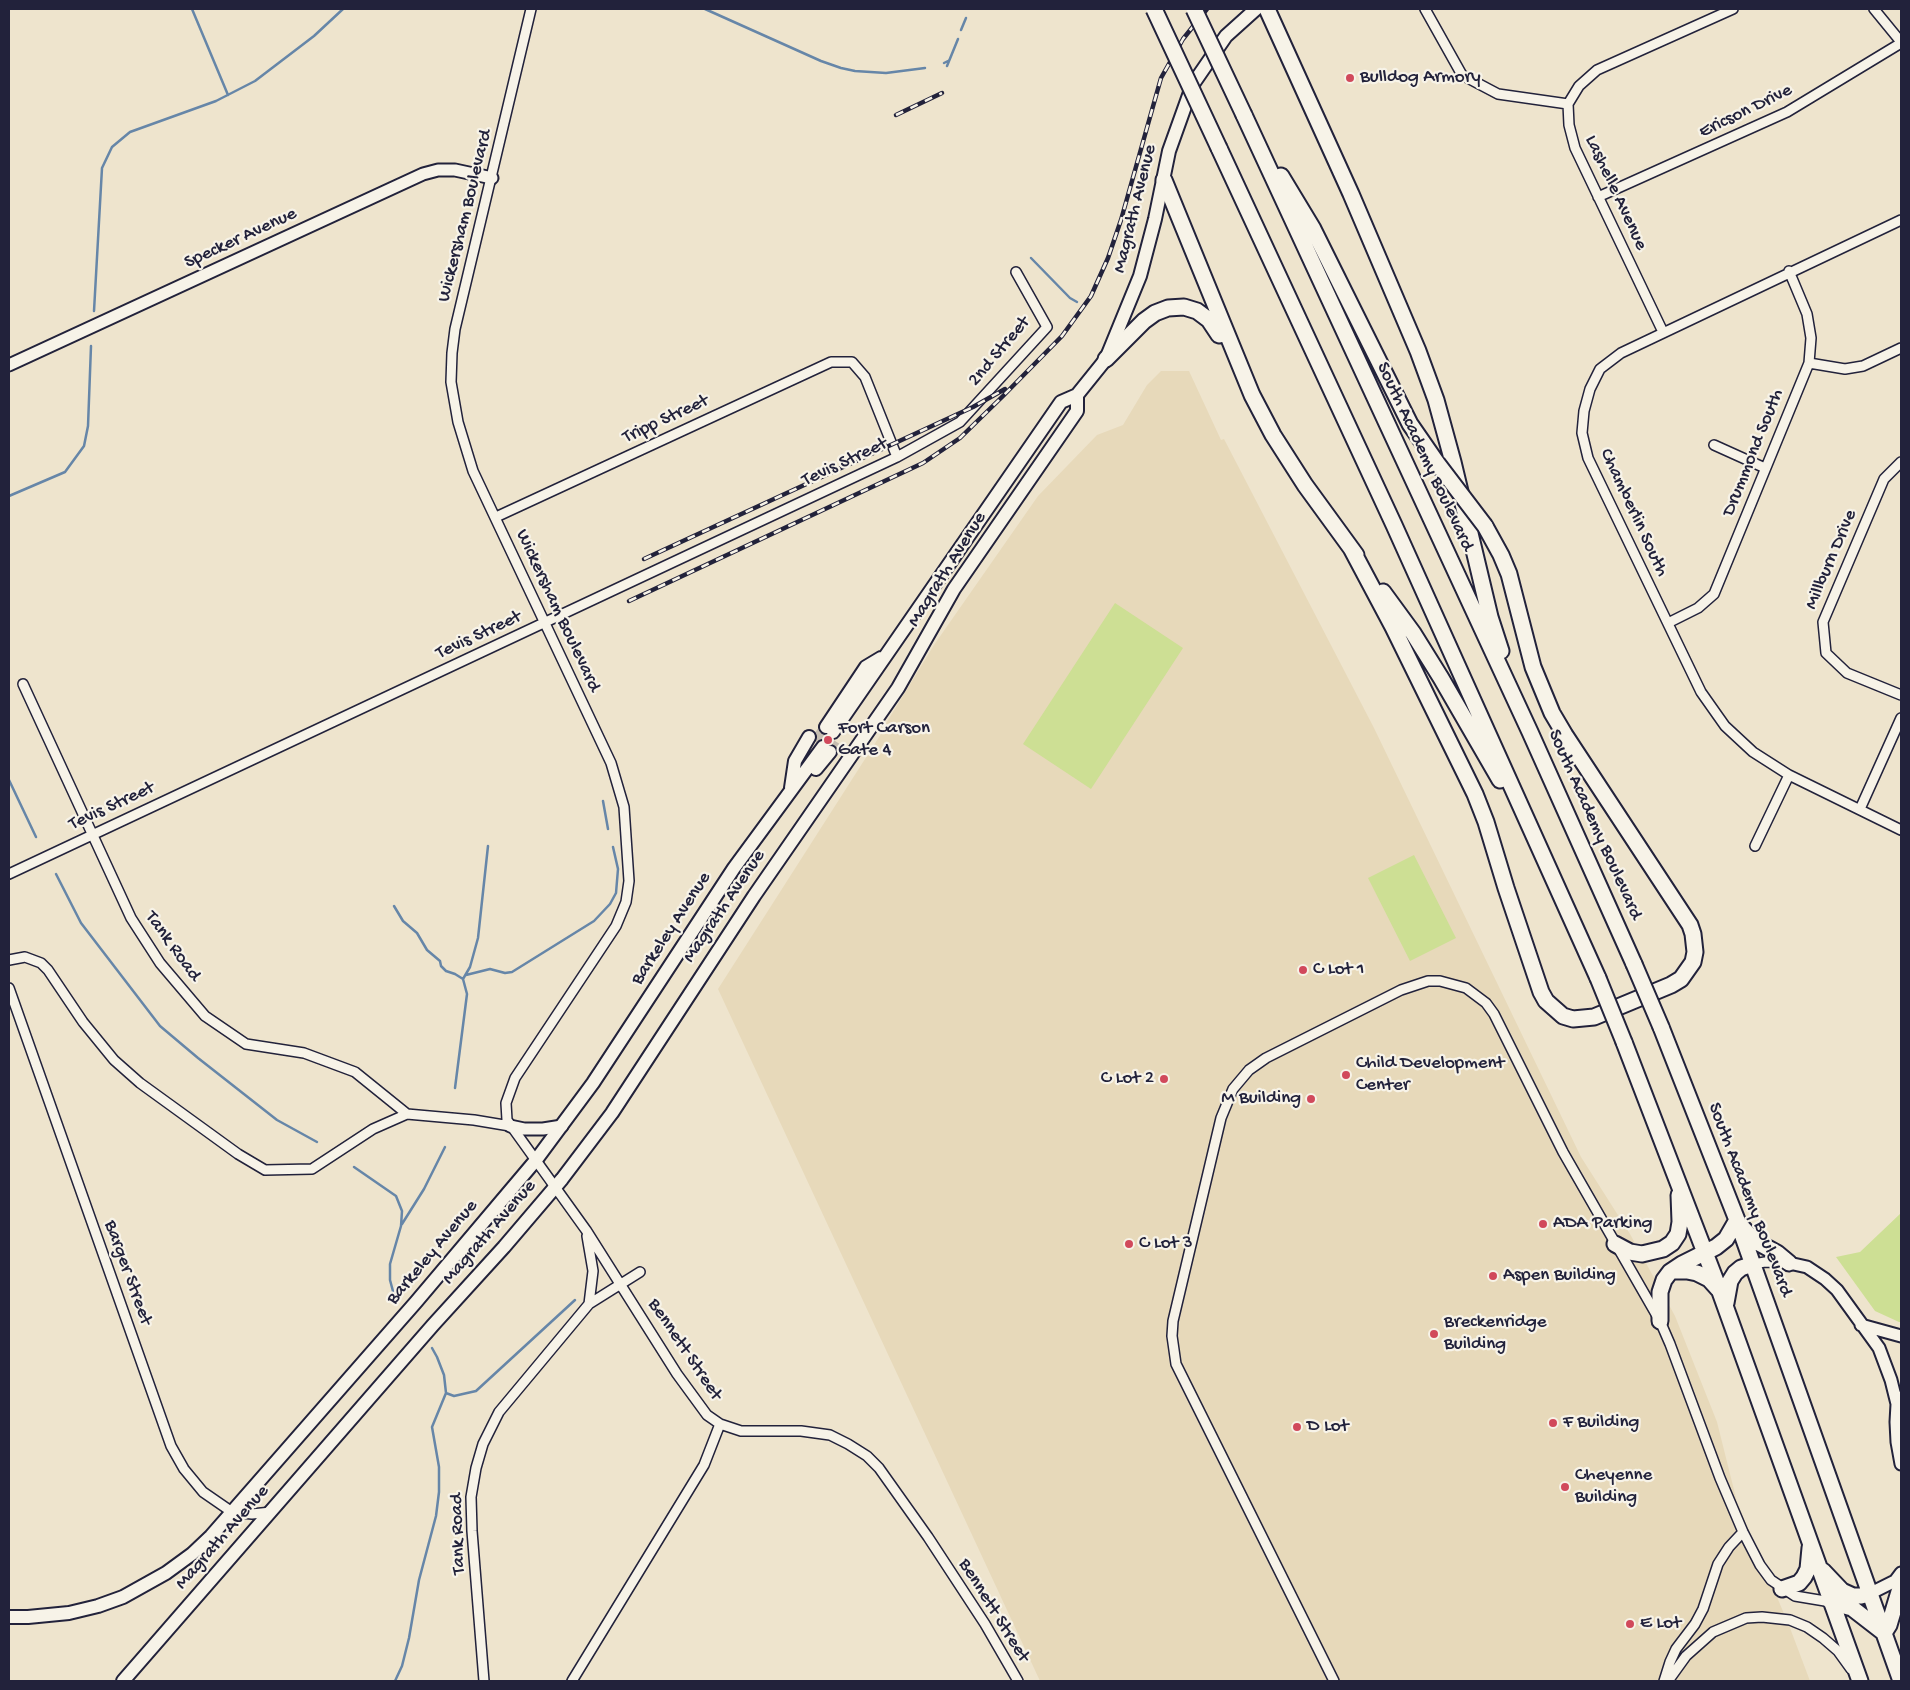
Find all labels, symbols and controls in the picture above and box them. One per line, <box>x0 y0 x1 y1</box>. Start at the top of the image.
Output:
place label: Bulldog Armory <box>1360 67 1481 89</box>
marker: Bulldog Armory <box>1344 72 1356 84</box>
street label: Ericson Drive <box>1696 80 1796 144</box>
street label: Wickersham Boulevard <box>434 128 498 304</box>
street label: Lashelle Avenue <box>1578 132 1652 254</box>
street label: Magrath Avenue <box>1109 142 1163 276</box>
street label: Specker Avenue <box>181 203 301 275</box>
street label: 2nd Street <box>964 312 1036 392</box>
street label: South Academy Boulevard <box>1370 359 1478 555</box>
street label: Drummond South <box>1718 386 1790 520</box>
street label: Tripp Street <box>619 390 713 450</box>
street label: Tevis Street <box>799 433 891 493</box>
street label: Chamberlin South <box>1593 445 1673 581</box>
street label: Millburn Drive <box>1801 507 1863 613</box>
street label: Magrath Avenue <box>904 508 992 632</box>
street label: Wickersham Boulevard <box>509 526 605 696</box>
street label: Tevis Street <box>433 606 525 666</box>
place label: Fort Carson Gate 4 <box>838 718 930 762</box>
street label: South Academy Boulevard <box>1542 726 1646 924</box>
marker: Fort Carson Gate 4 <box>822 734 834 746</box>
street label: Tevis Street <box>66 777 158 837</box>
street label: Magrath Avenue <box>679 846 771 968</box>
street label: Barkeley Avenue <box>627 868 717 990</box>
street label: Tank Road <box>139 907 205 987</box>
place label: C Lot 1 <box>1313 959 1365 981</box>
marker: C Lot 1 <box>1297 964 1309 976</box>
place label: Child Development Center <box>1356 1053 1504 1097</box>
place label: C Lot 2 <box>1101 1068 1154 1090</box>
marker: Child Development Center <box>1340 1069 1352 1081</box>
marker: C Lot 2 <box>1158 1073 1170 1085</box>
place label: M Building <box>1221 1088 1301 1110</box>
marker: M Building <box>1305 1093 1317 1105</box>
street label: South Academy Boulevard <box>1701 1100 1797 1300</box>
street label: Magrath Avenue <box>438 1176 542 1290</box>
street label: Barkeley Avenue <box>382 1196 484 1310</box>
place label: ADA Parking <box>1553 1213 1652 1235</box>
street label: Barger Street <box>98 1218 156 1328</box>
marker: ADA Parking <box>1537 1218 1549 1230</box>
place label: C Lot 3 <box>1139 1233 1193 1255</box>
marker: C Lot 3 <box>1123 1238 1135 1250</box>
place label: Aspen Building <box>1503 1265 1616 1287</box>
marker: Aspen Building <box>1487 1270 1499 1282</box>
street label: Bennett Street <box>642 1295 726 1405</box>
place label: Breckenridge Building <box>1444 1312 1547 1356</box>
marker: Breckenridge Building <box>1428 1328 1440 1340</box>
place label: F Building <box>1563 1412 1639 1434</box>
place label: D Lot <box>1307 1416 1348 1438</box>
marker: F Building <box>1547 1417 1559 1429</box>
marker: D Lot <box>1291 1421 1303 1433</box>
place label: Cheyenne Building <box>1575 1465 1652 1509</box>
street label: Magrath Avenue <box>171 1481 275 1595</box>
marker: Cheyenne Building <box>1559 1481 1571 1493</box>
street label: Tank Road <box>446 1493 472 1575</box>
street label: Bennett Street <box>952 1555 1034 1667</box>
place label: E Lot <box>1640 1613 1681 1635</box>
marker: E Lot <box>1624 1618 1636 1630</box>

